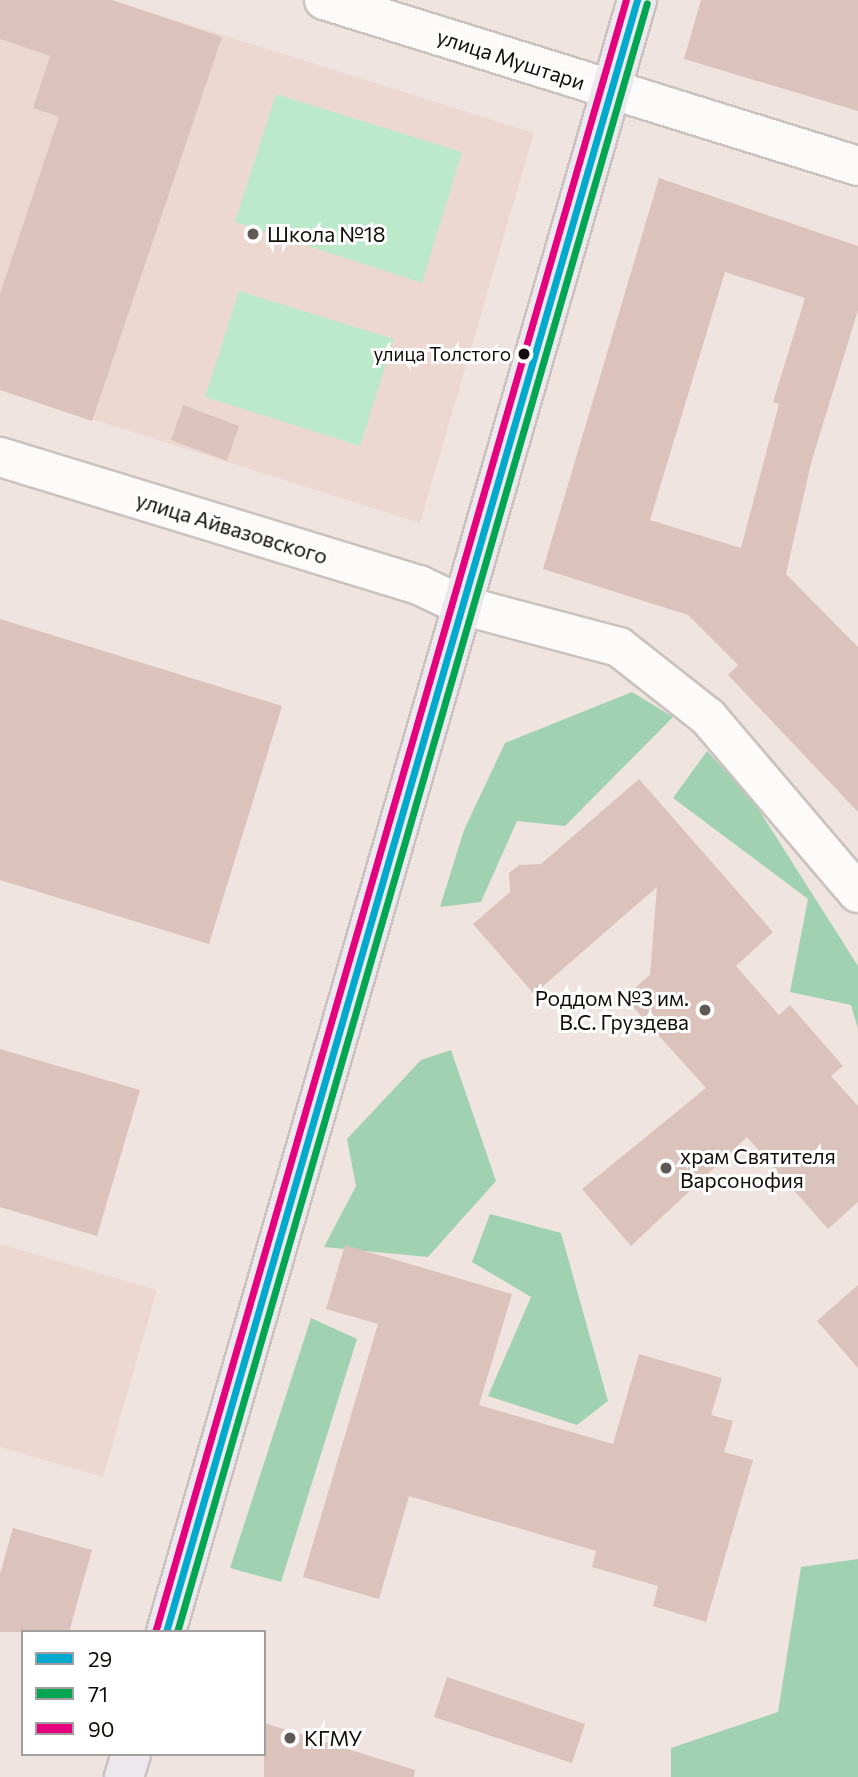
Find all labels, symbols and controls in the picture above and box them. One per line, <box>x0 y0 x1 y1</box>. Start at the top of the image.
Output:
street label: улица Муштари <box>434 23 588 95</box>
place label: Школа №18 <box>267 221 385 247</box>
marker: Школа №18 <box>245 226 261 242</box>
place label: улица Толстого <box>373 343 511 365</box>
marker: улица Толстого <box>517 347 531 361</box>
street label: улица Айвазовского <box>133 487 331 569</box>
place label: Роддом №3 им. В.С. Груздева <box>535 985 689 1035</box>
marker: Роддом №3 им. В.С. Груздева <box>695 1000 715 1020</box>
place label: храм Святителя Варсонофия <box>680 1143 836 1193</box>
marker: храм Святителя Варсонофия <box>658 1160 674 1176</box>
legend <box>21 1630 266 1756</box>
text: 29 <box>88 1646 112 1671</box>
text: 71 <box>88 1681 108 1706</box>
text: 90 <box>88 1716 114 1741</box>
place label: КГМУ <box>304 1725 362 1751</box>
marker: КГМУ <box>282 1730 298 1746</box>

